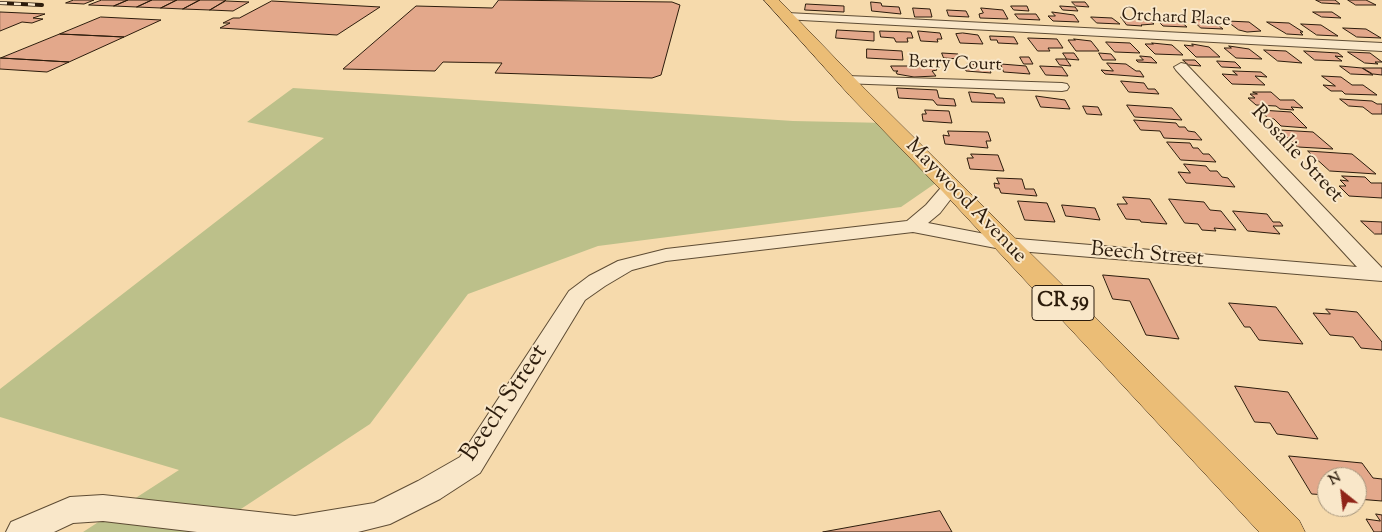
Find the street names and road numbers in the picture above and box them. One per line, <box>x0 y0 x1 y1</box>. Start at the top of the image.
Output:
street label: Orchard Place <box>1121 5 1231 33</box>
street label: Berry Court <box>908 53 1002 77</box>
street label: Rosalie Street <box>1244 101 1348 209</box>
street label: Maywood Avenue <box>899 134 1031 270</box>
street label: Beech Street <box>1090 239 1204 273</box>
road number: CR 59 <box>1032 286 1094 320</box>
street label: Beech Street <box>456 340 556 468</box>

